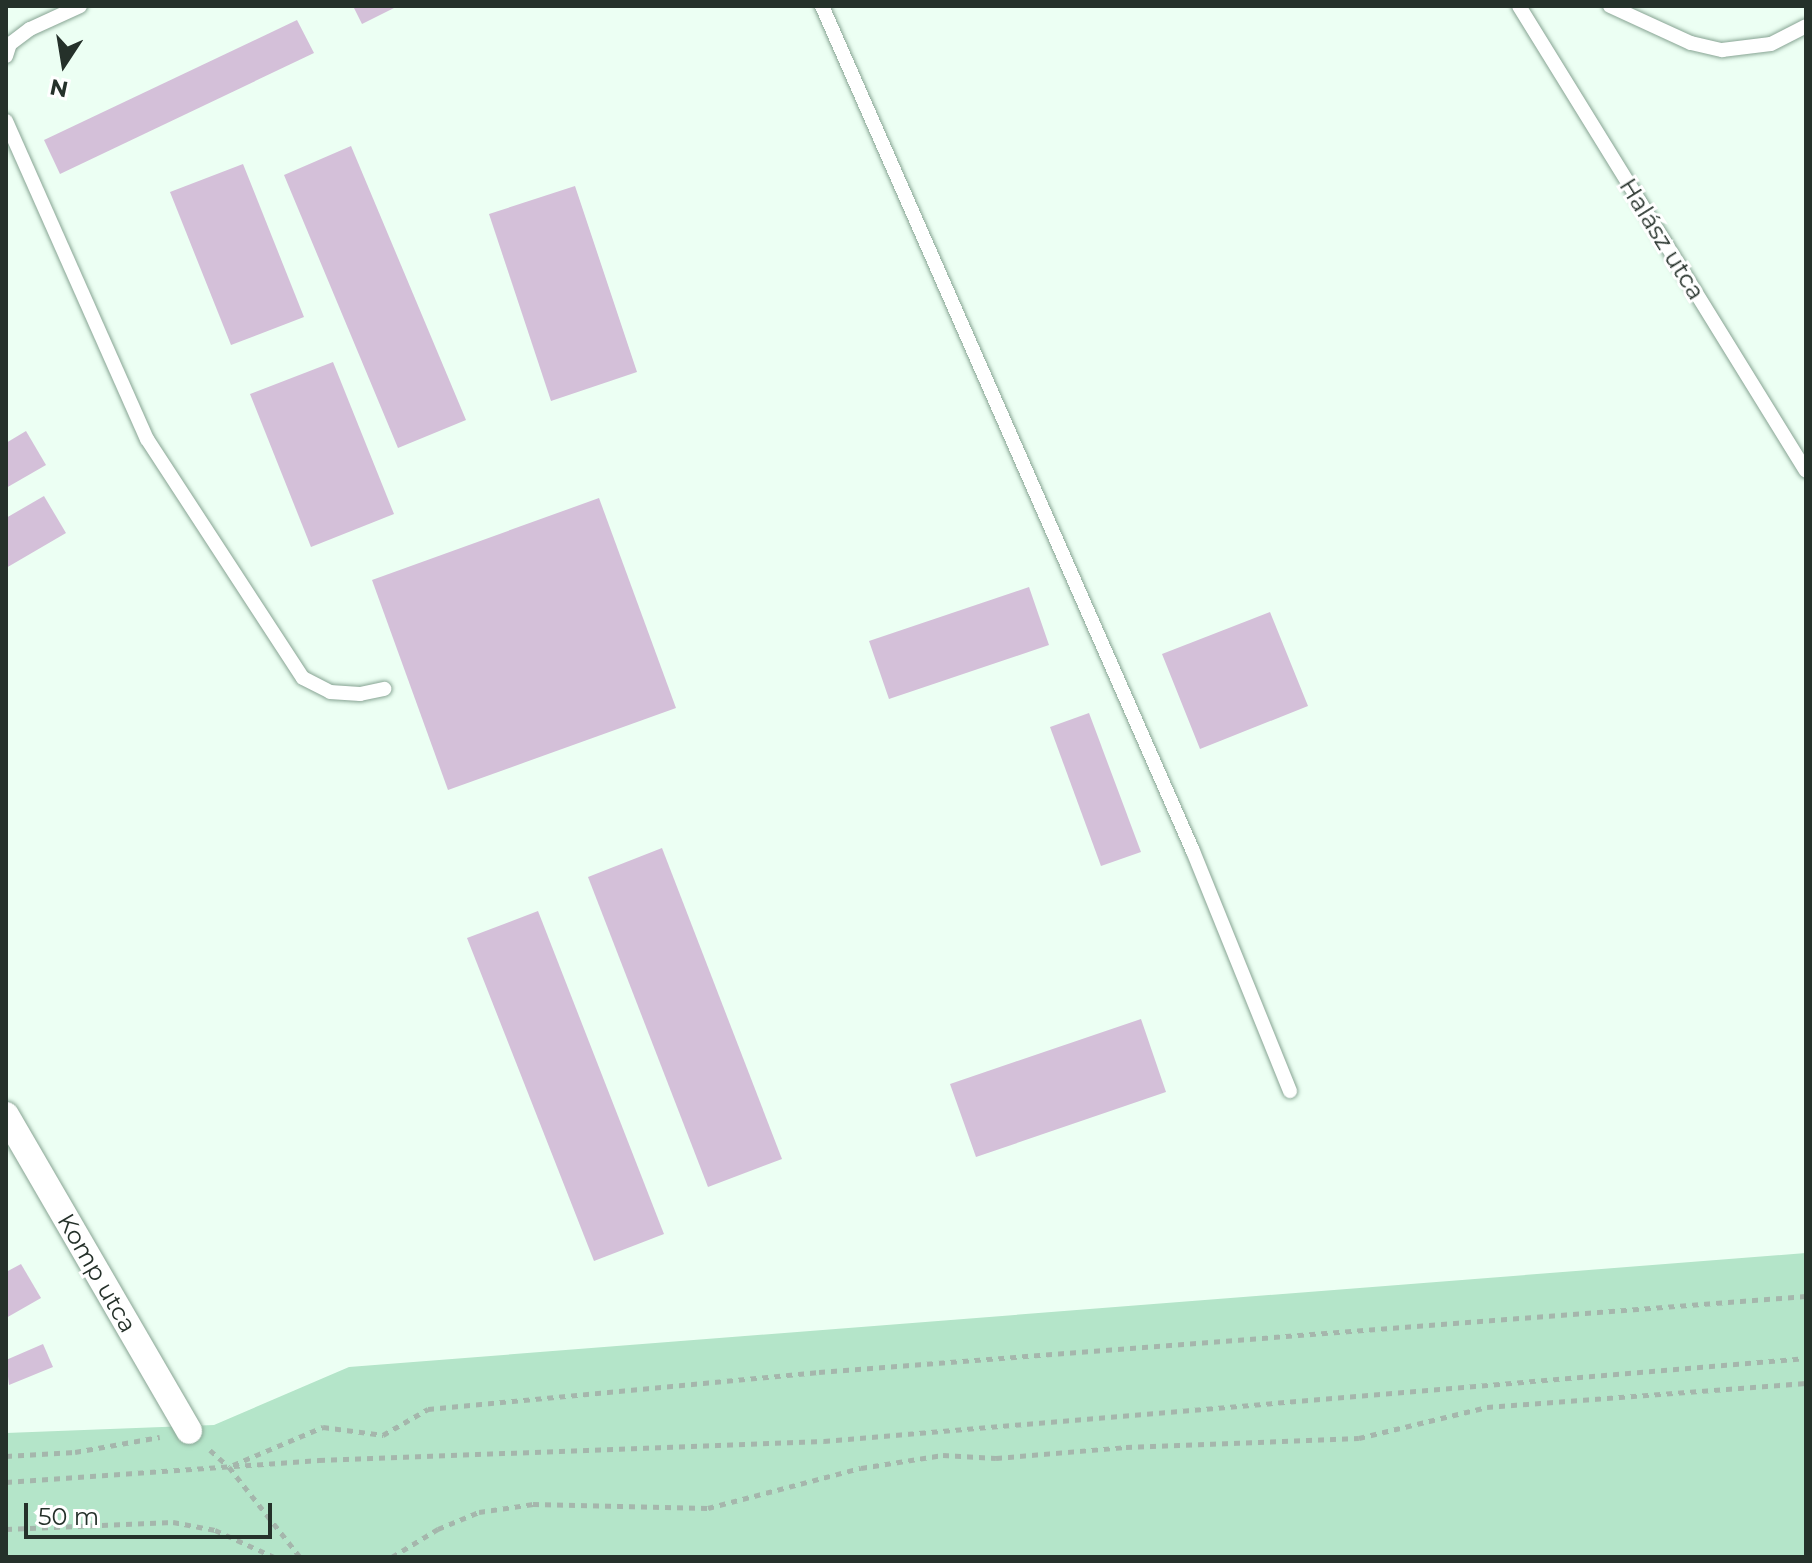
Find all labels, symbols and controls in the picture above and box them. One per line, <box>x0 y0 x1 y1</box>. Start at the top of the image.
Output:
north arrow <box>24 24 104 104</box>
text: N <box>47 73 70 103</box>
street label: Halász utca <box>1613 173 1711 305</box>
street label: Komp utca <box>51 1208 143 1338</box>
scale bar <box>28 1487 276 1537</box>
text: 50 m <box>38 1502 99 1531</box>

